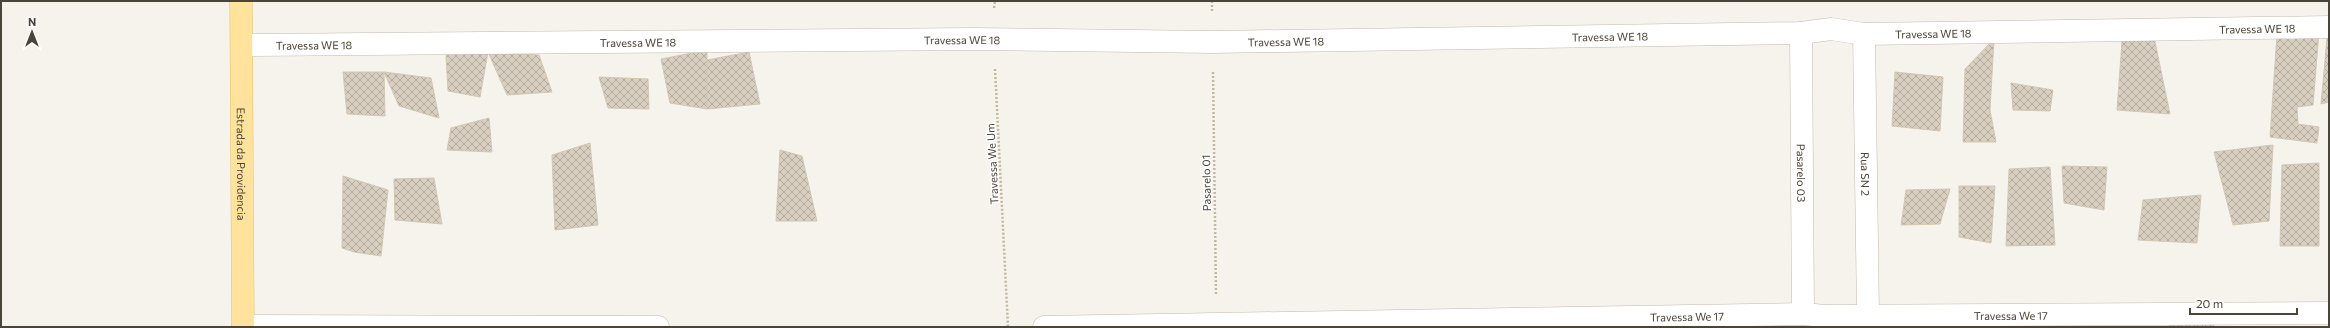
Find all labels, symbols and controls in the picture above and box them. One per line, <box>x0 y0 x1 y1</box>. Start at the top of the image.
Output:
north arrow <box>12 12 52 52</box>
text: N <box>28 15 36 28</box>
street label: Travessa WE 18 <box>2219 21 2296 35</box>
street label: Travessa WE 18 <box>1895 26 1972 40</box>
street label: Travessa WE 18 <box>1572 29 1649 43</box>
street label: Travessa WE 18 <box>924 32 1001 46</box>
street label: Travessa WE 18 <box>1248 34 1325 48</box>
street label: Travessa WE 18 <box>600 35 677 49</box>
street label: Travessa WE 18 <box>276 38 353 51</box>
street label: Estrada da Providencia <box>235 107 249 221</box>
street label: Travessa We Um <box>983 123 1001 205</box>
street label: Pasarelo 03 <box>1795 144 1809 202</box>
street label: Rua SN 2 <box>1859 152 1873 196</box>
street label: Pasarelo 01 <box>1199 155 1213 211</box>
scale bar <box>2190 290 2297 316</box>
text: 20 m <box>2196 296 2223 310</box>
street label: Travessa We 17 <box>1974 308 2048 322</box>
street label: Travessa We 17 <box>1650 309 1724 323</box>

